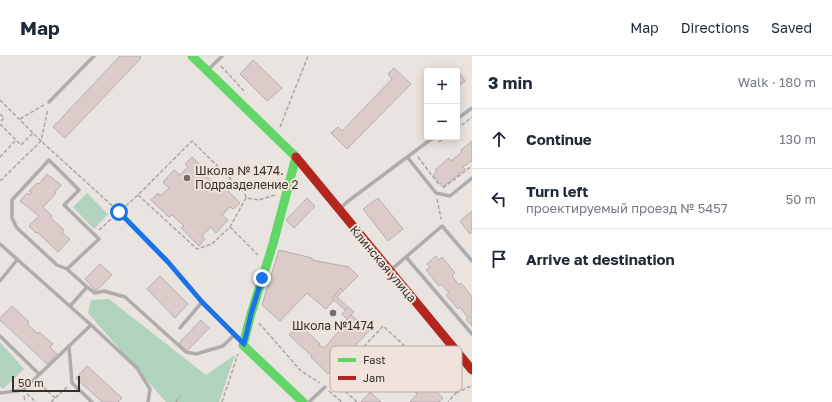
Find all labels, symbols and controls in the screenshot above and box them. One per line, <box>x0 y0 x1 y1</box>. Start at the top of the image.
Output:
text: Map <box>20 16 60 39</box>
text: Map <box>630 19 659 36</box>
text: Directions <box>681 19 749 36</box>
text: Saved <box>771 19 812 36</box>
map controls <box>424 68 460 140</box>
button: + <box>424 68 460 104</box>
text: 3 min <box>488 72 532 93</box>
text: Walk · 180 m <box>738 74 816 90</box>
button: − <box>424 104 460 140</box>
icon: ahead <box>488 128 510 150</box>
text: Continue <box>526 130 592 148</box>
text: 130 m <box>779 131 816 147</box>
place label: Школа № 1474. Подразделение 2 <box>195 163 298 192</box>
marker: Школа № 1474. Подразделение 2 <box>182 173 192 183</box>
text: Turn left <box>526 182 588 200</box>
icon: left <box>488 188 510 210</box>
text: 50 m <box>786 191 816 207</box>
text: проектируемый проезд № 5457 <box>526 200 728 216</box>
route start <box>110 203 128 221</box>
street label: Клинская улица <box>347 222 420 305</box>
icon: arrive <box>488 248 510 270</box>
text: Arrive at destination <box>526 250 675 268</box>
route end <box>253 269 271 287</box>
marker: Школа №1474 <box>328 308 338 318</box>
place label: Школа №1474 <box>292 318 374 333</box>
legend <box>330 346 462 392</box>
text: Fast <box>363 353 386 366</box>
text: Jam <box>363 371 385 384</box>
scale bar <box>12 374 80 393</box>
text: 50 m <box>18 376 44 389</box>

